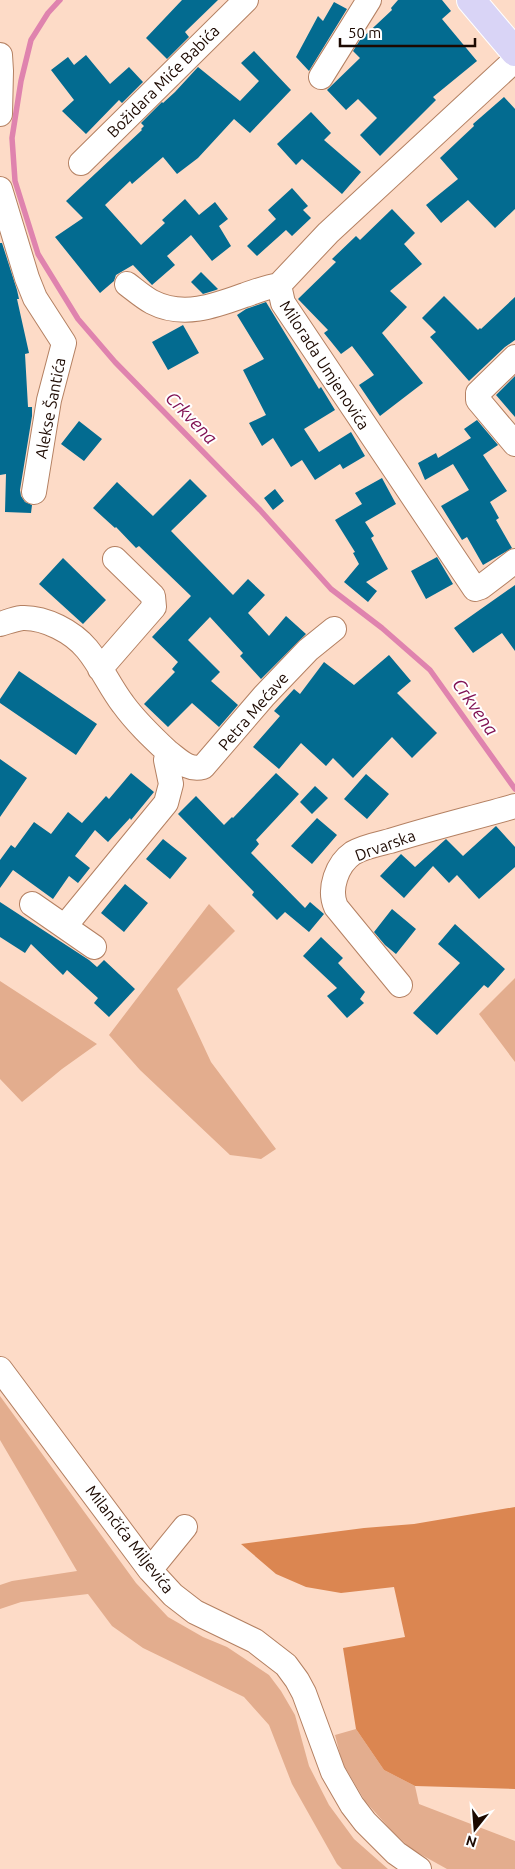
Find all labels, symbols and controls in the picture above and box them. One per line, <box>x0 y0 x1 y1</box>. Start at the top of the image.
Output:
scale bar <box>340 15 475 47</box>
street label: Božidara Miće Babića <box>103 21 223 141</box>
text: 50 m <box>348 24 381 41</box>
street label: Milorada Umjenovića <box>277 297 373 433</box>
street label: Alekse Šantića <box>30 356 69 460</box>
water label: Crkvena <box>162 387 222 448</box>
street label: Petra Mećave <box>214 668 292 754</box>
water label: Crkvena <box>449 674 503 739</box>
street label: Drvarska <box>352 826 418 864</box>
street label: Milančića Miljevića <box>82 1481 178 1597</box>
north arrow <box>450 1804 500 1854</box>
text: N <box>464 1832 479 1851</box>

